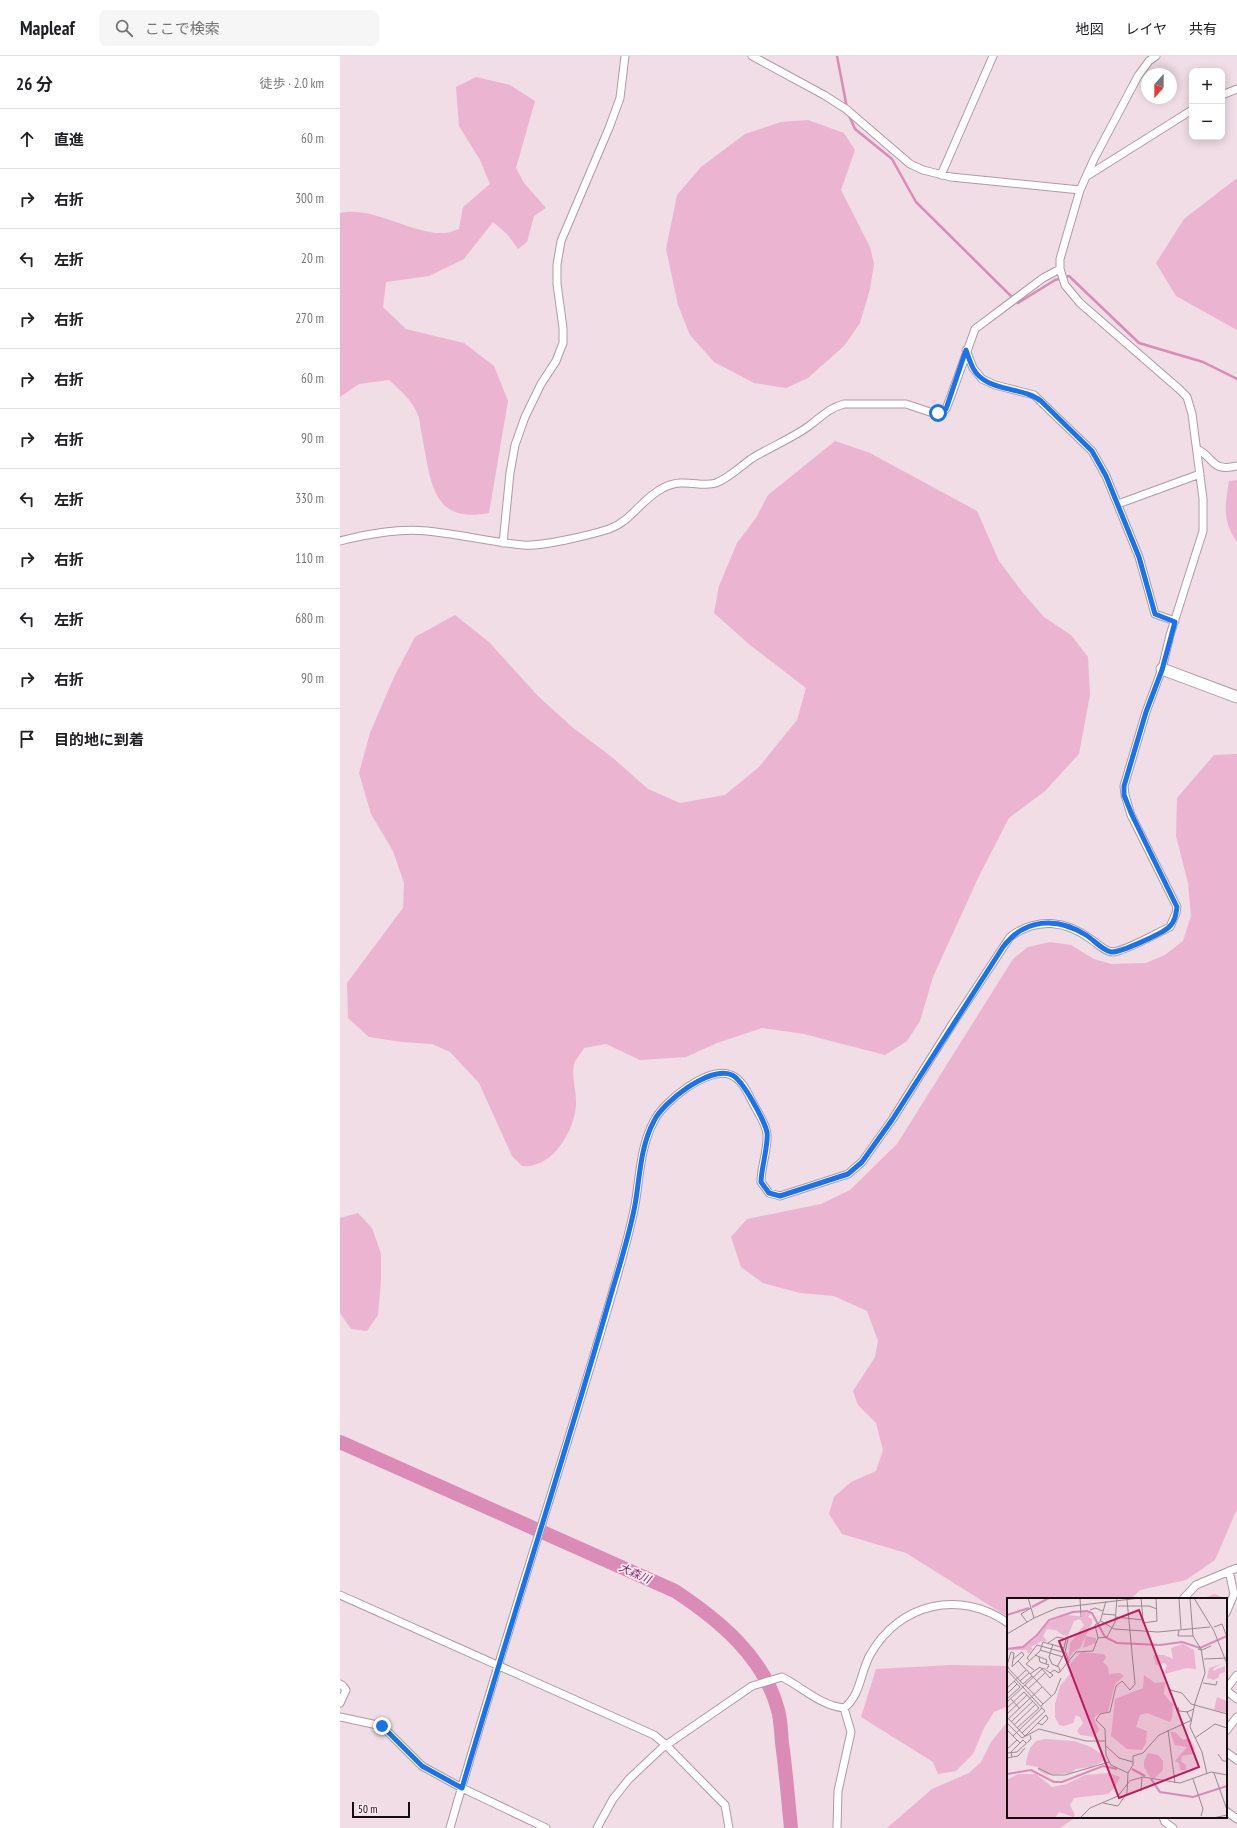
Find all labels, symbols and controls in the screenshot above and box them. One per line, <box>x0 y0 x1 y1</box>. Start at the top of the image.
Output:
search box <box>99 10 379 46</box>
text: Mapleaf <box>20 16 75 40</box>
icon: search <box>113 17 135 39</box>
text: ここで検索 <box>145 19 220 38</box>
text: 地図 <box>1075 20 1103 38</box>
text: レイヤ <box>1125 20 1167 38</box>
text: 共有 <box>1189 20 1217 38</box>
north arrow <box>1141 68 1177 104</box>
map controls <box>1189 68 1225 140</box>
button: + <box>1189 68 1225 104</box>
text: 26 分 <box>16 73 53 95</box>
text: 徒歩 · 2.0 km <box>259 75 324 92</box>
button: − <box>1189 104 1225 140</box>
icon: ahead <box>16 128 38 150</box>
text: 直進 <box>54 130 84 149</box>
text: 60 m <box>301 130 324 147</box>
icon: right <box>16 188 38 210</box>
text: 右折 <box>54 190 84 209</box>
text: 300 m <box>295 190 324 207</box>
icon: left <box>16 248 38 270</box>
text: 左折 <box>54 250 84 269</box>
text: 20 m <box>301 250 324 267</box>
icon: right <box>16 308 38 330</box>
text: 右折 <box>54 310 84 329</box>
text: 270 m <box>295 310 324 327</box>
icon: right <box>16 368 38 390</box>
text: 右折 <box>54 370 84 389</box>
text: 60 m <box>301 370 324 387</box>
route start <box>929 404 947 422</box>
icon: right <box>16 428 38 450</box>
text: 右折 <box>54 430 84 449</box>
text: 90 m <box>301 430 324 447</box>
icon: left <box>16 488 38 510</box>
text: 左折 <box>54 490 84 509</box>
text: 330 m <box>295 490 324 507</box>
icon: right <box>16 548 38 570</box>
text: 右折 <box>54 550 84 569</box>
text: 110 m <box>295 550 324 567</box>
icon: left <box>16 608 38 630</box>
text: 左折 <box>54 610 84 629</box>
text: 680 m <box>295 610 324 627</box>
icon: right <box>16 668 38 690</box>
text: 右折 <box>54 670 84 689</box>
text: 90 m <box>301 670 324 687</box>
icon: arrive <box>16 728 38 750</box>
text: 目的地に到着 <box>54 730 144 749</box>
water label: 大森川 <box>617 1560 654 1587</box>
inset map <box>1007 1598 1227 1818</box>
route end <box>373 1717 391 1735</box>
scale bar <box>352 1800 410 1819</box>
text: 50 m <box>358 1802 377 1816</box>

